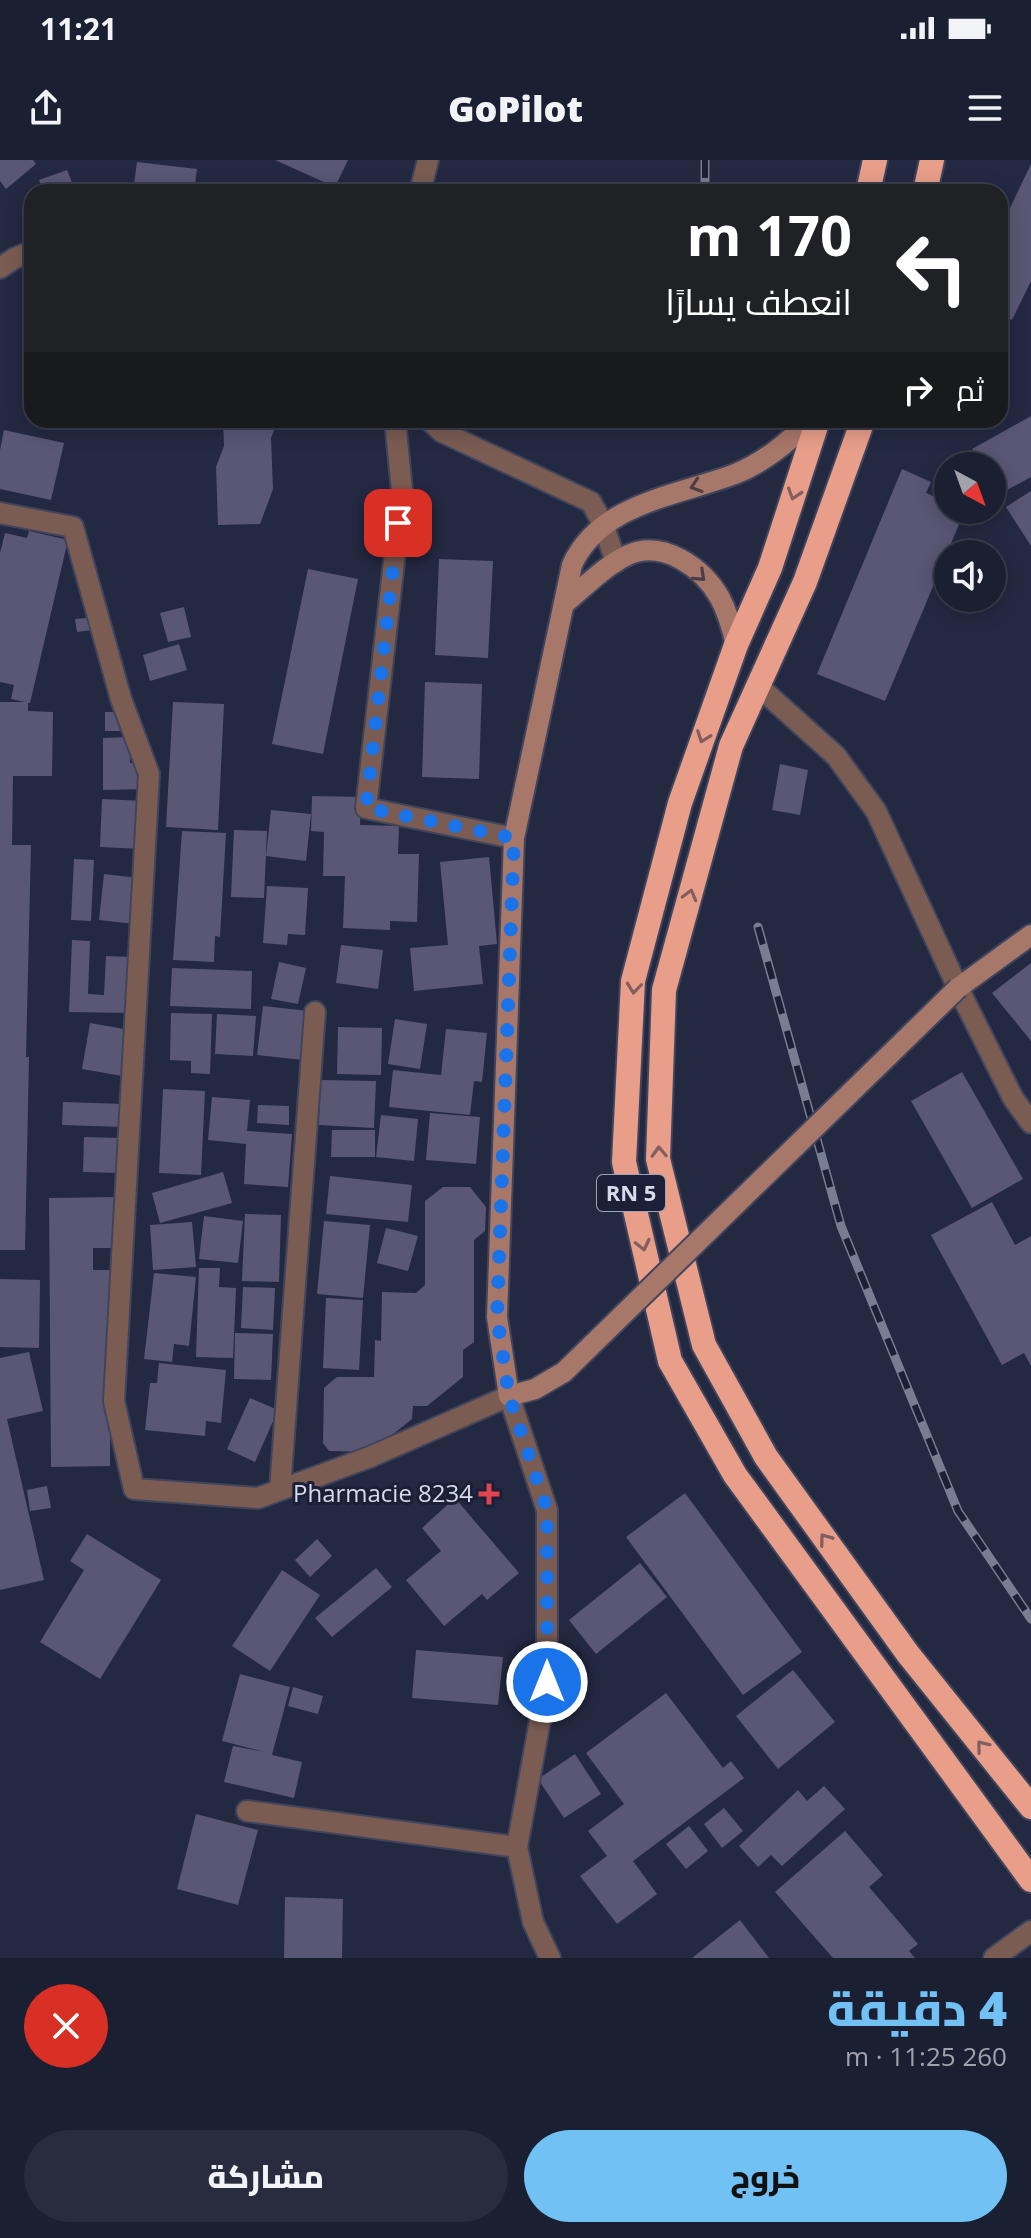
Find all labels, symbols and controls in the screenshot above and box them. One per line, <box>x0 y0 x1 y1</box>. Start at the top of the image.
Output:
text: 11:21 <box>40 8 117 49</box>
text: GoPilot <box>448 84 583 133</box>
icon: share <box>24 86 68 130</box>
icon: menu <box>963 86 1007 130</box>
text: 170 m <box>686 196 852 272</box>
icon: left <box>880 216 984 320</box>
text: انعطف يسارًا <box>665 277 852 326</box>
icon: right <box>896 368 940 412</box>
text: ثم <box>956 369 984 410</box>
north arrow <box>934 452 1006 524</box>
map controls <box>934 452 1006 612</box>
one-way arrow <box>690 477 704 493</box>
one-way arrow <box>787 487 803 500</box>
pin <box>364 489 432 557</box>
icon: arrive <box>376 501 420 545</box>
button: sound <box>934 540 1006 612</box>
one-way arrow <box>691 566 705 581</box>
one-way arrow <box>696 730 713 744</box>
one-way arrow <box>680 889 697 903</box>
one-way arrow <box>625 982 642 995</box>
one-way arrow <box>651 1145 668 1158</box>
road number: RN 5 <box>597 1175 665 1211</box>
one-way arrow <box>634 1238 651 1251</box>
place label: Pharmacie 8234 <box>293 1476 473 1509</box>
marker: Pharmacie 8234 <box>480 1485 498 1503</box>
one-way arrow <box>820 1534 835 1548</box>
position arrow <box>505 1640 589 1724</box>
one-way arrow <box>977 1741 992 1755</box>
text: 4 دقيقة <box>827 1975 1007 2040</box>
button: close <box>24 1984 108 2068</box>
text: 260 m · 11:25 <box>845 2038 1007 2074</box>
button: مشاركة <box>24 2130 508 2222</box>
button: خروج <box>524 2130 1007 2222</box>

